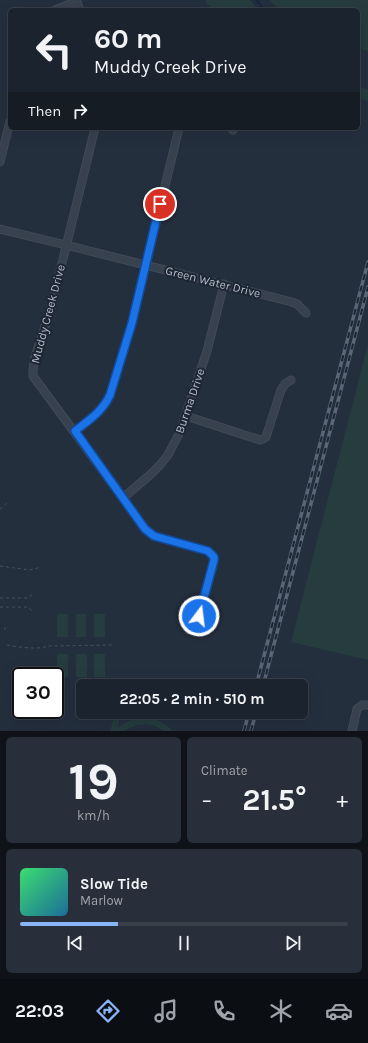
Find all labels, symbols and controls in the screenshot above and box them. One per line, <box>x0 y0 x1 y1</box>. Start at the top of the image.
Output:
text: 60 m <box>94 22 162 55</box>
icon: left <box>28 24 80 76</box>
text: Muddy Creek Drive <box>94 56 247 78</box>
icon: right <box>69 100 91 122</box>
text: Then <box>28 102 61 120</box>
pin <box>143 187 177 221</box>
icon: arrive <box>149 193 171 215</box>
street label: Muddy Creek Drive <box>28 263 68 365</box>
street label: Green Water Drive <box>164 263 262 301</box>
street label: Burma Drive <box>172 367 208 435</box>
position arrow <box>178 595 220 637</box>
speed limit sign: 30 <box>12 667 64 719</box>
text: 22:05 · 2 min · 510 m <box>119 690 265 708</box>
text: 19 <box>68 751 119 812</box>
text: Climate <box>201 763 247 778</box>
text: 21.5° <box>242 782 307 818</box>
text: − <box>201 787 213 813</box>
text: + <box>336 787 348 813</box>
text: km/h <box>77 808 110 823</box>
text: Slow Tide <box>80 875 148 893</box>
text: Marlow <box>80 893 123 908</box>
icon: previous <box>64 932 86 954</box>
icon: pause <box>173 932 195 954</box>
icon: next <box>282 932 304 954</box>
icon: directions <box>94 997 122 1025</box>
icon: music <box>152 997 180 1025</box>
icon: phone <box>210 997 238 1025</box>
icon: climate <box>267 997 295 1025</box>
icon: car <box>325 997 353 1025</box>
text: 22:03 <box>15 1000 64 1022</box>

